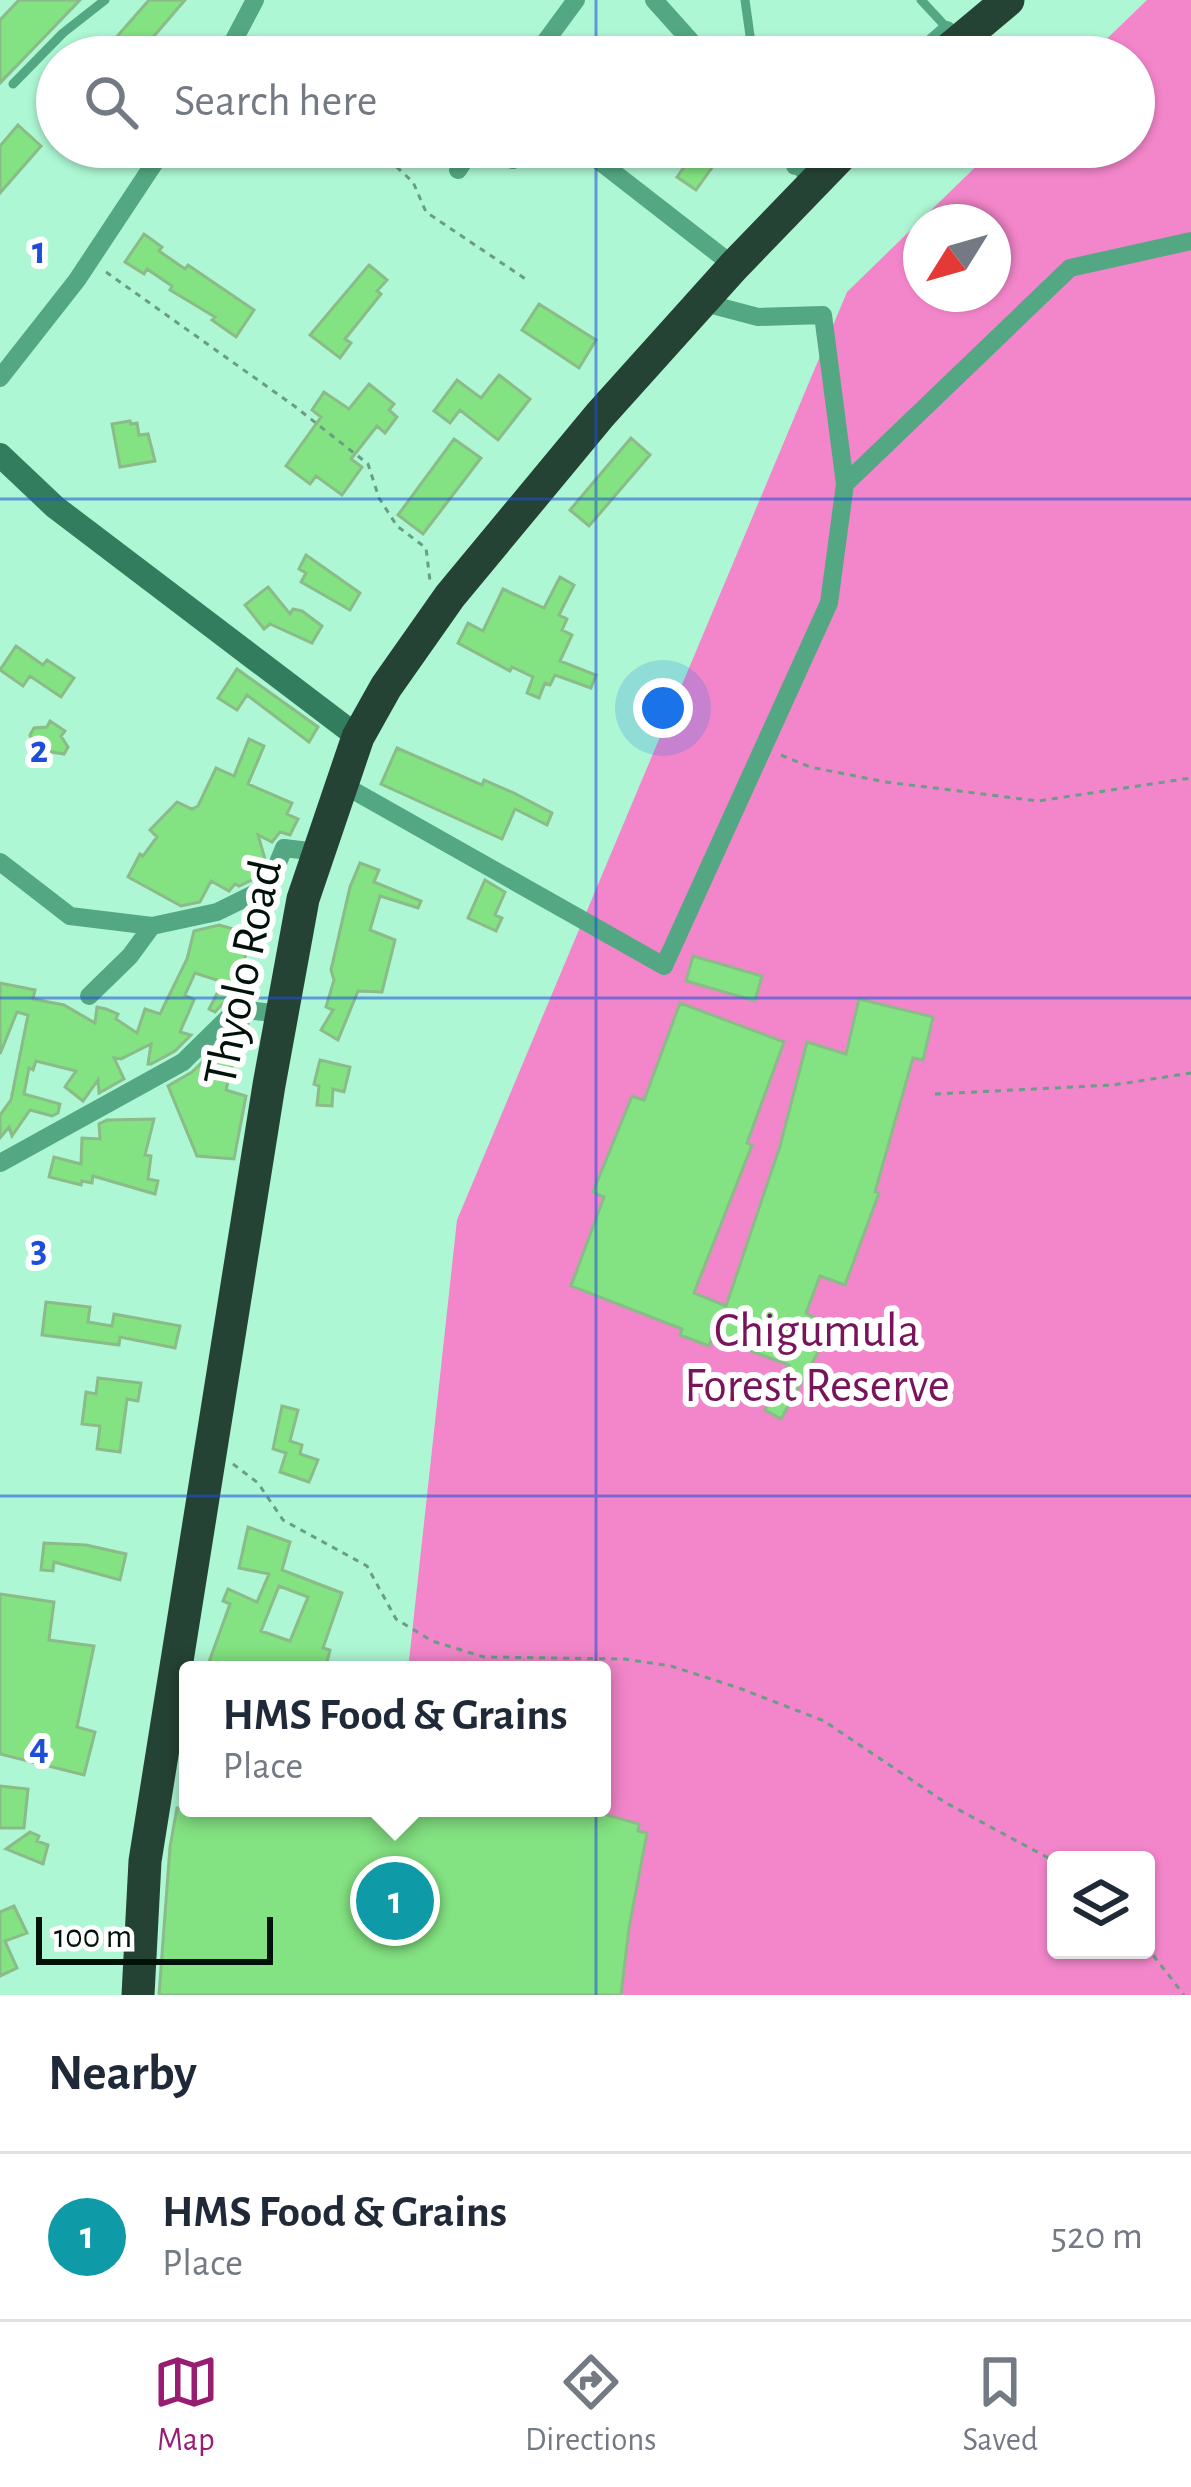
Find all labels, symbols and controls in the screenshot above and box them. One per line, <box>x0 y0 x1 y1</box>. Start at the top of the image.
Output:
search box <box>36 36 1155 168</box>
icon: search <box>78 69 144 135</box>
text: Search here <box>174 79 377 124</box>
north arrow <box>903 204 1011 312</box>
text: 1 <box>32 232 46 271</box>
your location <box>633 678 693 738</box>
text: 2 <box>30 731 48 770</box>
street label: Thyolo Road <box>197 856 291 1090</box>
text: 3 <box>31 1230 47 1269</box>
park label: Chigumula Forest Reserve <box>684 1308 950 1411</box>
popup <box>179 1661 611 1817</box>
text: HMS Food & Grains <box>222 1693 568 1738</box>
text: 4 <box>29 1728 49 1767</box>
text: Place <box>222 1747 303 1786</box>
map controls <box>1047 1851 1155 1959</box>
button: layers <box>1047 1851 1155 1959</box>
pin: 1 <box>356 1856 434 1946</box>
scale bar <box>36 1911 273 1964</box>
text: 100 m <box>54 1921 132 1954</box>
text: Nearby <box>48 2048 197 2099</box>
text: HMS Food & Grains <box>162 2190 507 2235</box>
text: 1 <box>80 2217 94 2256</box>
text: 520 m <box>1051 2217 1143 2256</box>
text: Place <box>162 2244 243 2283</box>
tab: Map <box>153 2349 219 2461</box>
tab: Directions <box>525 2349 656 2461</box>
tab: Saved <box>962 2349 1038 2461</box>

